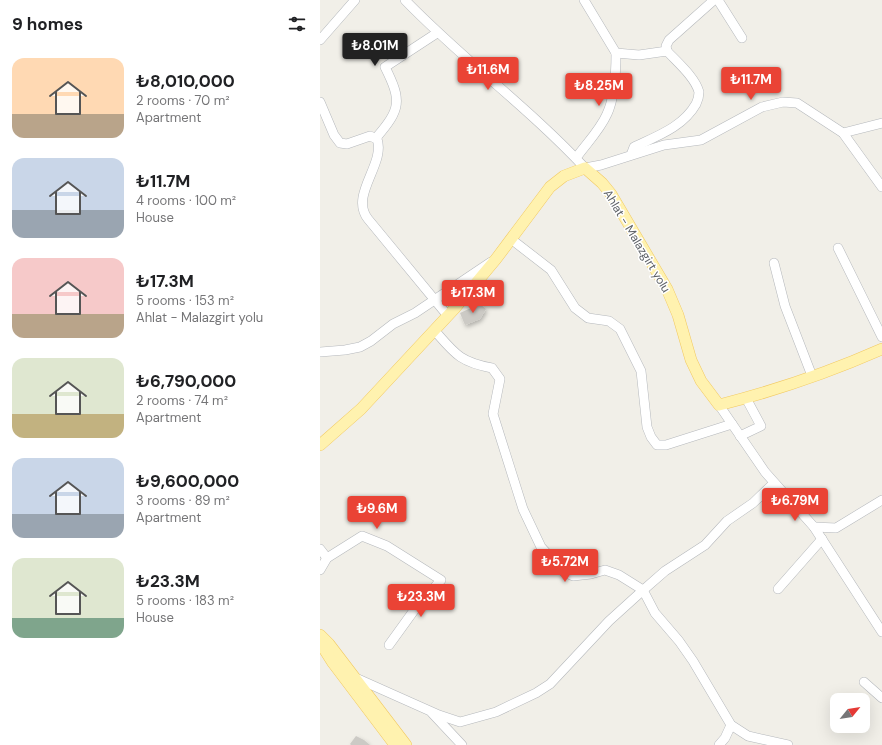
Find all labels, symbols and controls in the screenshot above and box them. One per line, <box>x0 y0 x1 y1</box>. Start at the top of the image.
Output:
text: 9 homes <box>12 13 83 35</box>
icon: filters <box>286 13 308 35</box>
pin: ₺8.01M <box>342 33 408 67</box>
text: ₺8.01M <box>351 37 399 54</box>
pin: ₺11.6M <box>455 57 521 91</box>
text: ₺11.6M <box>467 61 509 78</box>
pin: ₺11.7M <box>718 67 784 101</box>
text: ₺8,010,000 <box>136 70 235 92</box>
text: ₺11.7M <box>730 71 772 88</box>
pin: ₺8.25M <box>566 73 632 107</box>
icon: home <box>44 74 92 122</box>
text: ₺8.25M <box>574 77 624 94</box>
text: 2 rooms · 70 m² <box>136 92 230 109</box>
text: Apartment <box>136 109 201 126</box>
text: ₺11.7M <box>136 170 190 192</box>
icon: home <box>44 174 92 222</box>
street label: Ahlat - Malazgirt yolu <box>600 187 674 296</box>
text: 4 rooms · 100 m² <box>136 192 236 209</box>
text: House <box>136 209 174 226</box>
text: ₺17.3M <box>136 270 194 292</box>
icon: home <box>44 274 92 322</box>
pin: ₺17.3M <box>440 280 506 314</box>
text: ₺17.3M <box>451 284 495 301</box>
text: 5 rooms · 153 m² <box>136 292 234 309</box>
text: Ahlat - Malazgirt yolu <box>136 309 263 326</box>
text: ₺6,790,000 <box>136 370 236 392</box>
icon: home <box>44 374 92 422</box>
text: 2 rooms · 74 m² <box>136 392 228 409</box>
text: Apartment <box>136 409 201 426</box>
text: ₺9,600,000 <box>136 470 239 492</box>
icon: home <box>44 474 92 522</box>
pin: ₺6.79M <box>762 488 828 522</box>
text: 3 rooms · 89 m² <box>136 492 230 509</box>
text: ₺6.79M <box>771 492 819 509</box>
pin: ₺9.6M <box>349 496 405 530</box>
text: ₺9.6M <box>356 500 398 517</box>
text: Apartment <box>136 509 201 526</box>
pin: ₺5.72M <box>532 549 598 583</box>
text: ₺5.72M <box>541 553 589 570</box>
text: ₺23.3M <box>136 570 200 592</box>
icon: home <box>44 574 92 622</box>
pin: ₺23.3M <box>388 584 454 618</box>
text: ₺23.3M <box>397 588 445 605</box>
text: 5 rooms · 183 m² <box>136 592 234 609</box>
text: House <box>136 609 174 626</box>
north arrow <box>830 693 870 733</box>
map controls <box>830 693 870 733</box>

